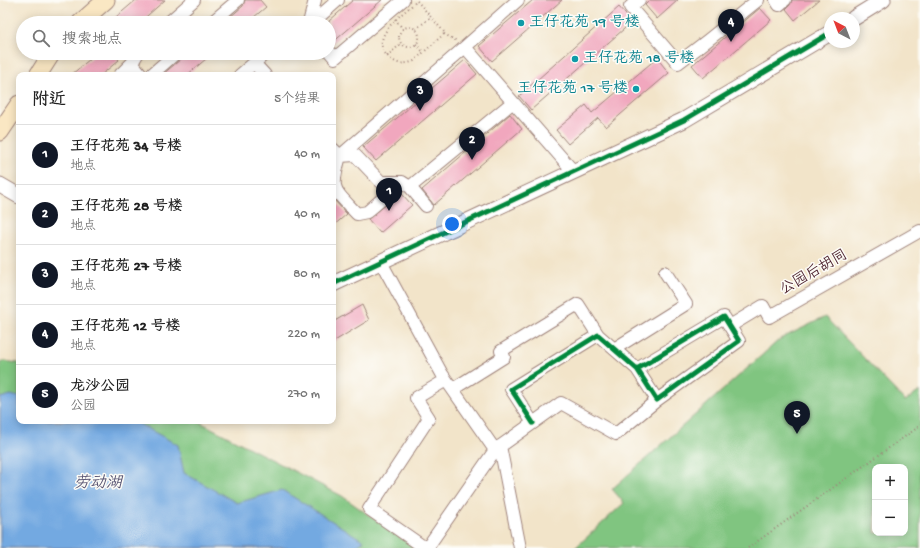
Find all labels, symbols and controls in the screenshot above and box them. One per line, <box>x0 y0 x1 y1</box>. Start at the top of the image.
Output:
pin: 4 <box>718 9 744 42</box>
north arrow <box>824 12 860 48</box>
place label: 王仔花苑 19 号楼 <box>529 14 640 32</box>
search box <box>16 16 336 60</box>
marker: 王仔花苑 19 号楼 <box>516 18 526 28</box>
icon: search <box>30 27 52 49</box>
text: 搜索地点 <box>62 31 122 49</box>
place label: 王仔花苑 18 号楼 <box>583 50 694 68</box>
marker: 王仔花苑 18 号楼 <box>570 54 580 64</box>
pin: 3 <box>407 78 433 111</box>
place label: 王仔花苑 17 号楼 <box>517 80 628 98</box>
marker: 王仔花苑 17 号楼 <box>631 84 641 94</box>
text: 附近 <box>32 91 66 111</box>
text: 5个结果 <box>274 92 320 107</box>
pin: 2 <box>459 127 485 160</box>
text: 王仔花苑 34 号楼 <box>70 138 182 156</box>
text: 1 <box>42 147 48 162</box>
text: 40 m <box>294 147 320 162</box>
text: 地点 <box>70 159 96 174</box>
pin: 1 <box>376 178 402 211</box>
text: 王仔花苑 28 号楼 <box>70 198 183 216</box>
text: 2 <box>42 207 48 222</box>
text: 40 m <box>294 207 320 222</box>
your location <box>442 214 462 234</box>
text: 地点 <box>70 219 96 234</box>
street label: 公园后胡同 <box>777 246 851 300</box>
text: 王仔花苑 27 号楼 <box>70 258 182 276</box>
text: 3 <box>42 267 48 282</box>
text: 80 m <box>293 267 320 282</box>
text: 地点 <box>70 279 96 294</box>
text: 王仔花苑 12 号楼 <box>70 318 181 336</box>
text: 4 <box>42 327 48 342</box>
text: 220 m <box>288 327 320 342</box>
text: 地点 <box>70 339 96 354</box>
text: 龙沙公园 <box>70 378 130 396</box>
text: 5 <box>42 387 48 402</box>
text: 270 m <box>287 387 320 402</box>
text: 公园 <box>70 399 96 414</box>
pin: 5 <box>784 401 810 434</box>
map controls <box>872 464 908 536</box>
button: + <box>872 464 908 500</box>
water label: 劳动湖 <box>74 474 124 494</box>
button: − <box>872 500 908 536</box>

